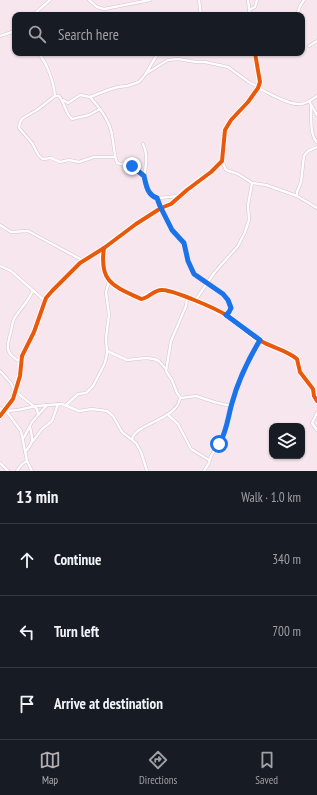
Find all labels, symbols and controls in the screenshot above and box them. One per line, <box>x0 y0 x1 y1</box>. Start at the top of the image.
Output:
search box <box>12 12 305 56</box>
icon: search <box>26 23 48 45</box>
text: Search here <box>58 25 119 44</box>
route end <box>123 157 141 175</box>
map controls <box>269 423 305 459</box>
button: layers <box>269 423 305 459</box>
route start <box>210 435 228 453</box>
text: 13 min <box>16 486 58 508</box>
text: Walk · 1.0 km <box>241 489 301 506</box>
icon: ahead <box>16 549 38 571</box>
text: Continue <box>54 550 101 569</box>
text: 340 m <box>272 551 301 568</box>
icon: left <box>16 621 38 643</box>
text: Turn left <box>54 622 99 641</box>
text: 700 m <box>272 623 301 640</box>
icon: arrive <box>16 693 38 715</box>
text: Arrive at destination <box>54 694 163 713</box>
tab: Map <box>39 749 61 787</box>
tab: Directions <box>139 749 177 787</box>
tab: Saved <box>255 749 278 787</box>

